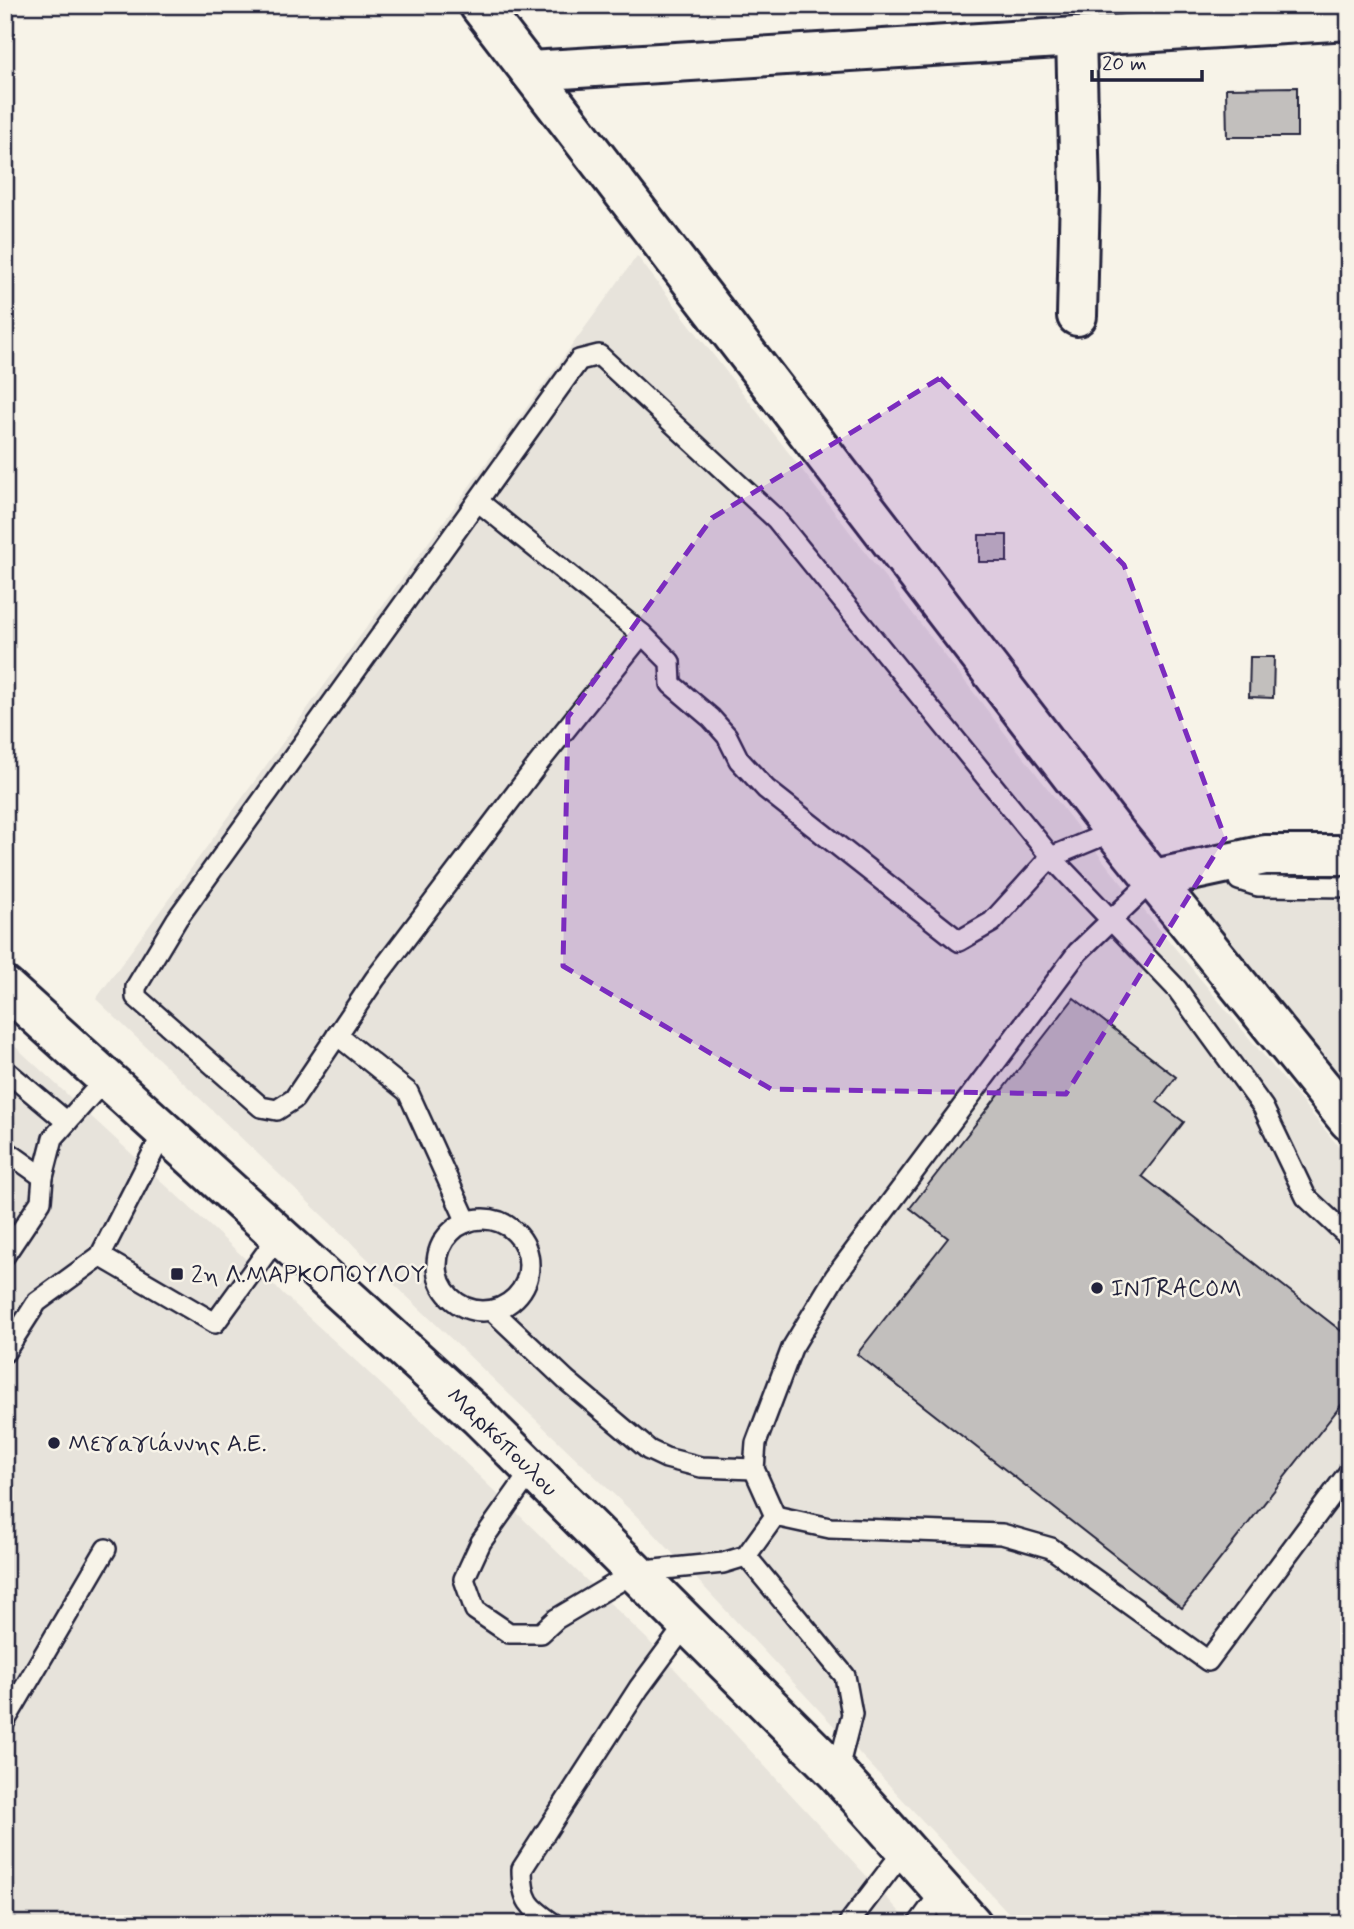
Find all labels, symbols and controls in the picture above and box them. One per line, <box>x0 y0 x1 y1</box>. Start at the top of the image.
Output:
scale bar <box>1092 38 1202 82</box>
text: 20 m <box>1102 50 1147 78</box>
place label: 2η Λ.ΜΑΡΚΟΠΟΥΛΟΥ <box>191 1260 426 1291</box>
marker: 2η Λ.ΜΑΡΚΟΠΟΥΛΟΥ <box>169 1266 185 1282</box>
place label: INTRACOM <box>1111 1274 1242 1305</box>
marker: INTRACOM <box>1089 1280 1105 1296</box>
street label: Μαρκόπουλου <box>439 1381 564 1504</box>
place label: Μεγαγιάννης Α.Ε. <box>68 1429 267 1460</box>
marker: Μεγαγιάννης Α.Ε. <box>46 1435 62 1451</box>

